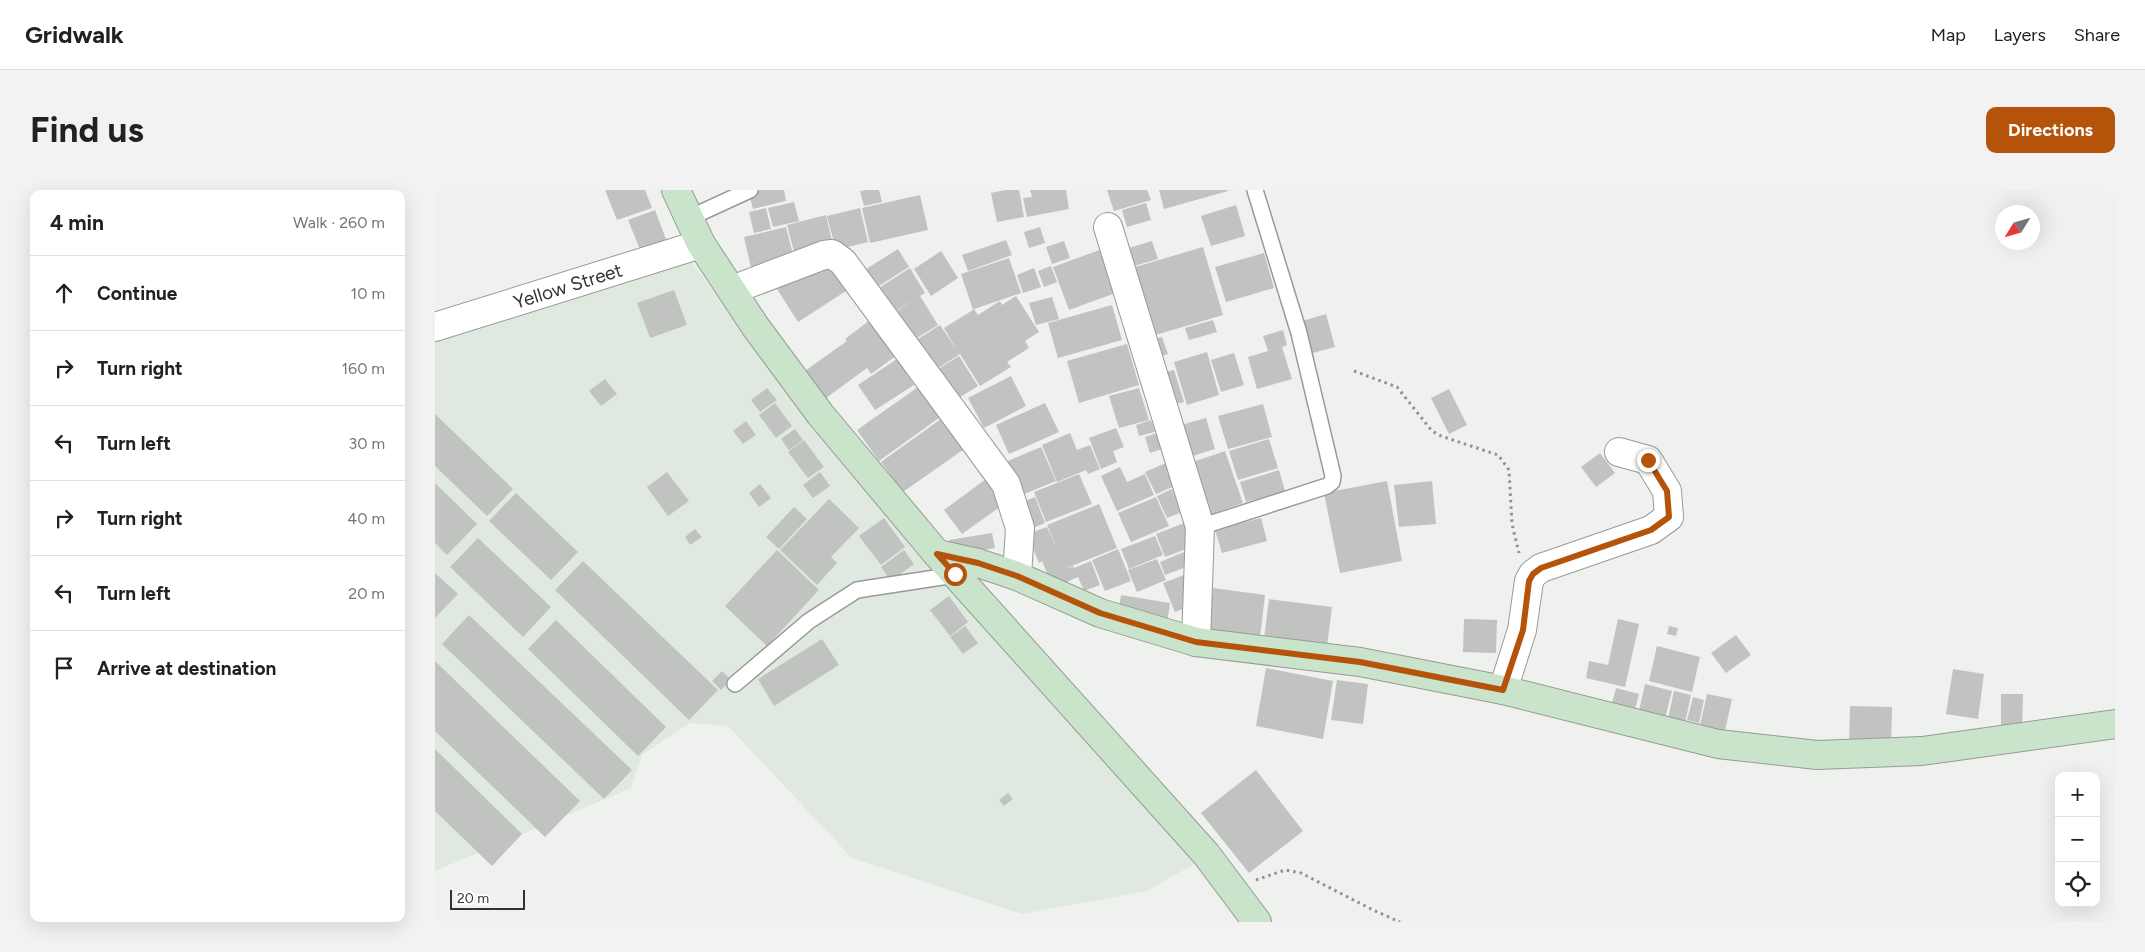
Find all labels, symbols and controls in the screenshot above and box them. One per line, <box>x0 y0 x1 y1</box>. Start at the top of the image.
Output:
text: Gridwalk <box>25 20 124 49</box>
text: Map <box>1931 24 1966 46</box>
text: Layers <box>1994 24 2046 46</box>
text: Share <box>2074 24 2120 46</box>
button: Directions <box>1986 107 2115 153</box>
text: Find us <box>30 109 144 151</box>
north arrow <box>1995 205 2040 250</box>
text: 4 min <box>50 210 104 235</box>
text: Walk · 260 m <box>293 213 385 232</box>
street label: Yellow Street <box>510 258 625 313</box>
icon: ahead <box>50 279 78 307</box>
text: Continue <box>97 282 177 305</box>
text: 10 m <box>351 284 385 303</box>
icon: right <box>50 354 78 382</box>
text: Turn right <box>97 357 183 380</box>
text: 160 m <box>342 359 385 378</box>
icon: left <box>50 429 78 457</box>
text: Turn left <box>97 432 171 455</box>
text: 30 m <box>348 434 385 453</box>
route end <box>1637 449 1660 472</box>
icon: right <box>50 504 78 532</box>
text: Turn right <box>97 507 183 530</box>
text: 40 m <box>347 509 385 528</box>
route start <box>944 563 967 586</box>
icon: left <box>50 579 78 607</box>
text: Turn left <box>97 582 171 605</box>
text: 20 m <box>348 584 385 603</box>
icon: arrive <box>50 654 78 682</box>
text: Arrive at destination <box>97 657 276 680</box>
map controls <box>2055 772 2100 907</box>
button: + <box>2055 772 2100 817</box>
button: − <box>2055 817 2100 862</box>
button: locate <box>2055 862 2100 907</box>
scale bar <box>450 887 525 910</box>
text: 20 m <box>457 890 489 907</box>

